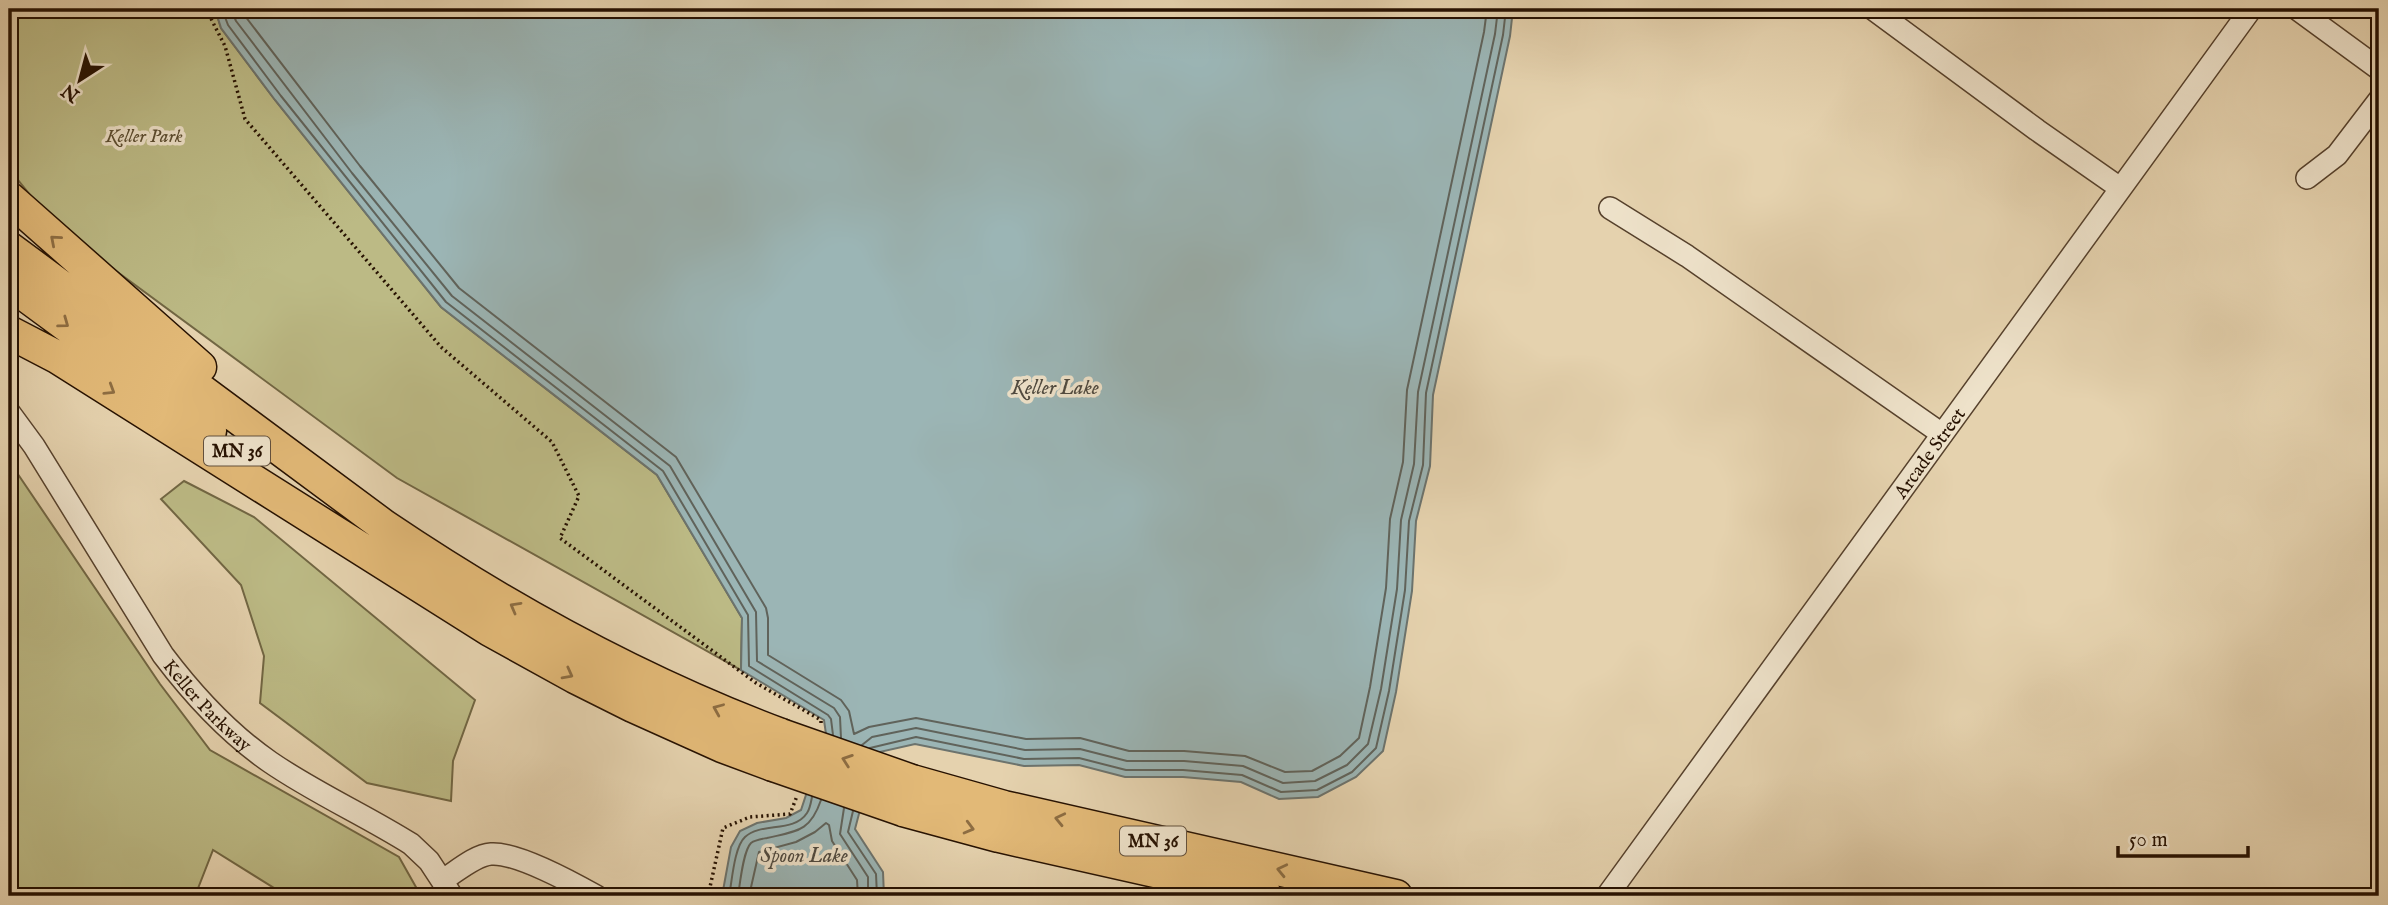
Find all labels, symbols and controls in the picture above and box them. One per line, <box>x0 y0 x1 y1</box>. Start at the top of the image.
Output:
north arrow <box>46 46 116 116</box>
text: N <box>57 77 86 107</box>
park label: Keller Park <box>104 125 183 149</box>
one-way arrow <box>50 236 63 248</box>
one-way arrow <box>56 315 69 327</box>
water label: Keller Lake <box>1010 375 1099 402</box>
one-way arrow <box>103 382 116 395</box>
street label: Arcade Street <box>1889 403 1972 505</box>
road number: MN 36 <box>204 436 270 466</box>
one-way arrow <box>510 602 522 615</box>
street label: Keller Parkway <box>157 655 256 758</box>
one-way arrow <box>561 665 574 679</box>
one-way arrow <box>713 703 725 717</box>
one-way arrow <box>841 754 853 768</box>
one-way arrow <box>1054 813 1066 828</box>
scale bar <box>2118 814 2248 858</box>
one-way arrow <box>963 819 975 834</box>
road number: MN 36 <box>1120 826 1186 856</box>
text: 50 m <box>2129 827 2168 854</box>
water label: Spoon Lake <box>760 843 848 870</box>
one-way arrow <box>1276 864 1288 878</box>

